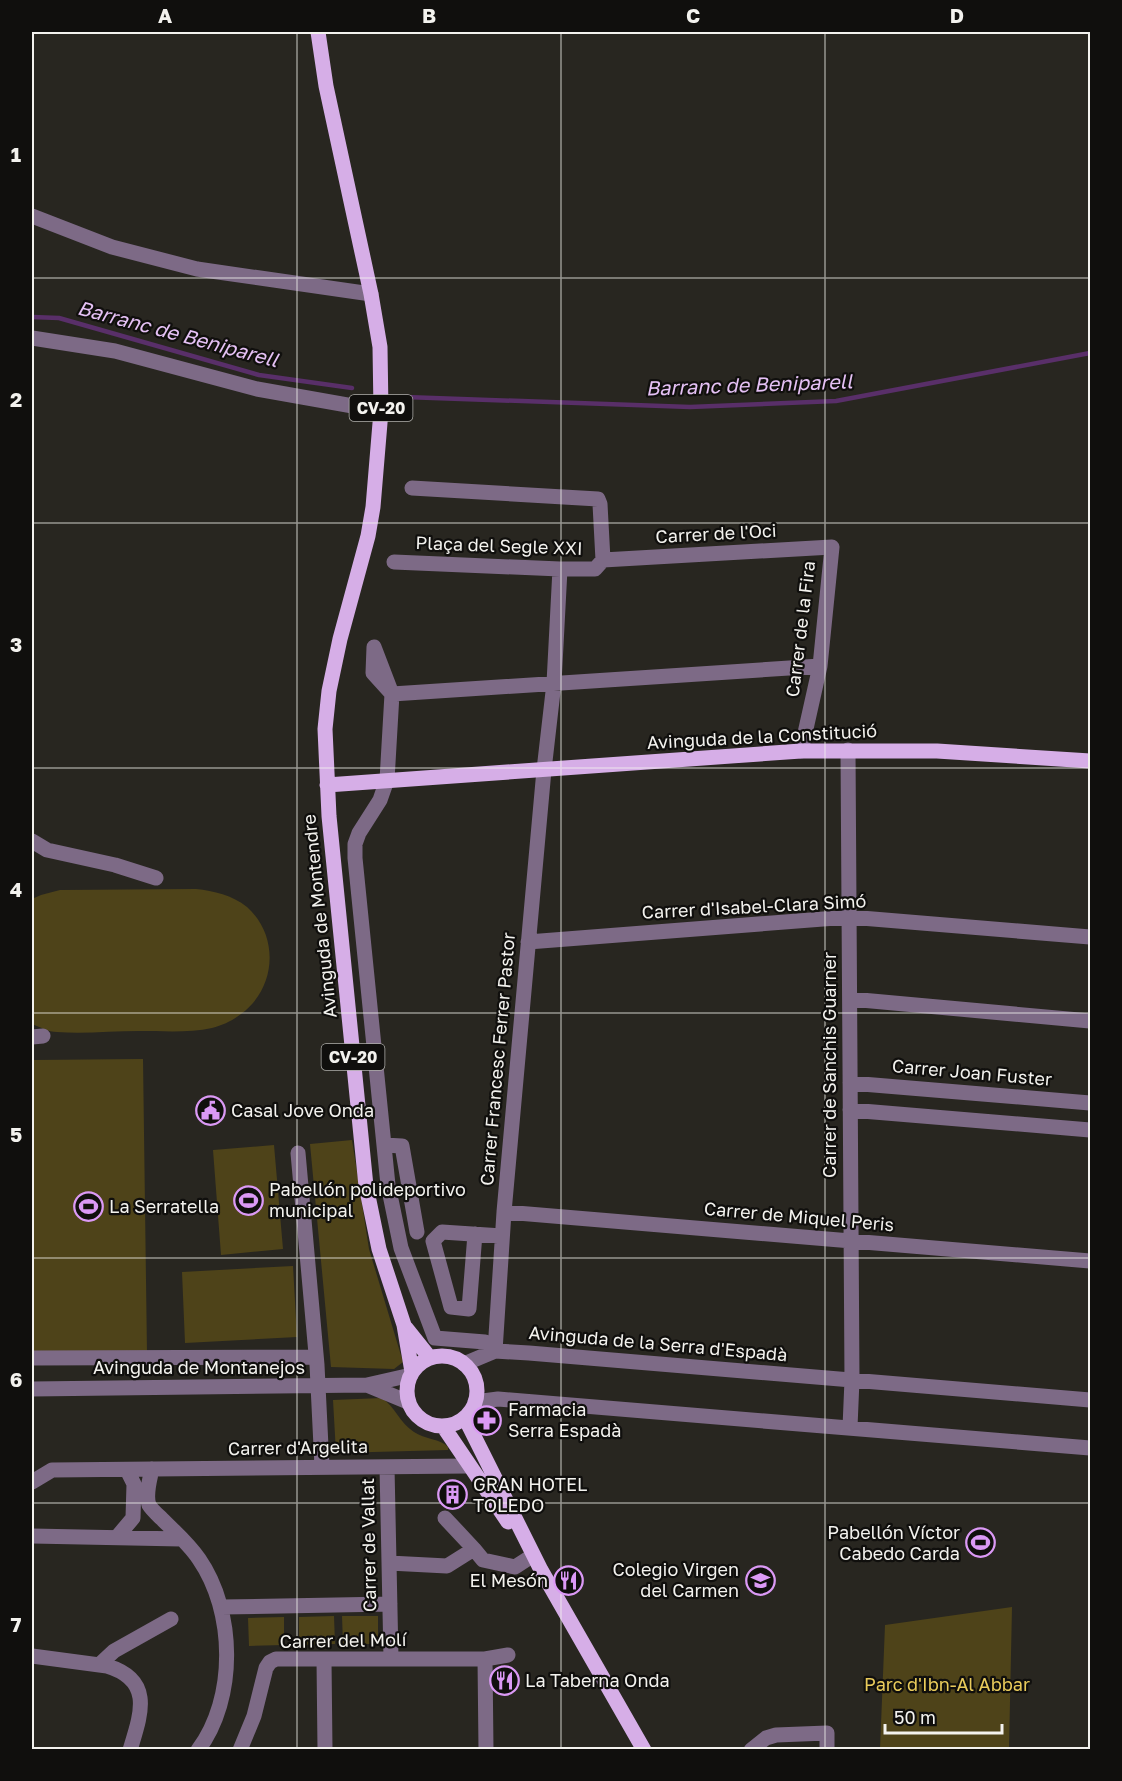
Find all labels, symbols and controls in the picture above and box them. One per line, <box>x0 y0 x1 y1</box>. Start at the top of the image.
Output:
text: A <box>158 3 172 27</box>
text: B <box>422 3 436 27</box>
text: C <box>686 3 700 27</box>
text: D <box>950 3 964 27</box>
text: 1 <box>11 142 21 166</box>
water label: Barranc de Beniparell <box>75 295 282 372</box>
water label: Barranc de Beniparell <box>645 368 853 400</box>
text: 2 <box>10 387 22 411</box>
road number: CV-20 <box>350 395 412 421</box>
street label: Carrer de l'Oci <box>655 519 777 547</box>
street label: Plaça del Segle XXI <box>415 531 583 559</box>
street label: Carrer de la Fira <box>781 559 819 698</box>
text: 3 <box>10 632 22 656</box>
street label: Avinguda de la Constitució <box>646 719 878 753</box>
street label: Avinguda de Montendre <box>297 813 341 1019</box>
text: 4 <box>10 877 22 901</box>
street label: Carrer d'Isabel-Clara Simó <box>641 889 867 923</box>
street label: Carrer Francesc Ferrer Pastor <box>475 931 519 1187</box>
street label: Carrer de Sanchis Guarner <box>818 952 840 1178</box>
road number: CV-20 <box>322 1044 385 1070</box>
street label: Carrer Joan Fuster <box>891 1054 1053 1090</box>
public building icon: Casal Jove Onda <box>194 1095 226 1127</box>
place label: Casal Jove Onda <box>231 1099 374 1121</box>
text: 5 <box>10 1122 22 1146</box>
place label: Pabellón polideportivo municipal <box>269 1178 466 1221</box>
sports icon: Pabellón polideportivo municipal <box>232 1184 264 1216</box>
sports icon: La Serratella <box>72 1191 104 1223</box>
place label: La Serratella <box>109 1195 219 1217</box>
street label: Carrer de Miquel Peris <box>703 1197 895 1235</box>
street label: Avinguda de la Serra d'Espadà <box>528 1321 788 1365</box>
street label: Avinguda de Montanejos <box>93 1356 305 1378</box>
text: 6 <box>10 1367 22 1391</box>
place label: Farmacia Serra Espadà <box>508 1398 622 1441</box>
pharmacy icon: Farmacia Serra Espadà <box>471 1404 503 1436</box>
street label: Carrer d'Argelita <box>228 1435 368 1459</box>
place label: GRAN HOTEL TOLEDO <box>473 1473 587 1516</box>
street label: Carrer de Vallat <box>356 1478 380 1612</box>
building icon: GRAN HOTEL TOLEDO <box>436 1479 468 1511</box>
place label: Pabellón Víctor Cabedo Carda <box>827 1521 960 1564</box>
sports icon: Pabellón Víctor Cabedo Carda <box>965 1527 997 1559</box>
place label: Colegio Virgen del Carmen <box>612 1558 739 1601</box>
school or university icon: Colegio Virgen del Carmen <box>744 1564 776 1596</box>
restaurant icon: El Mesón <box>553 1565 585 1597</box>
place label: El Mesón <box>469 1569 548 1591</box>
text: 7 <box>11 1612 22 1636</box>
street label: Carrer del Molí <box>279 1628 408 1652</box>
restaurant icon: La Taberna Onda <box>488 1665 520 1697</box>
place label: La Taberna Onda <box>525 1669 670 1691</box>
park label: Parc d'Ibn-Al Abbar <box>864 1673 1030 1695</box>
scale bar <box>885 1697 1002 1735</box>
text: 50 m <box>894 1706 936 1728</box>

